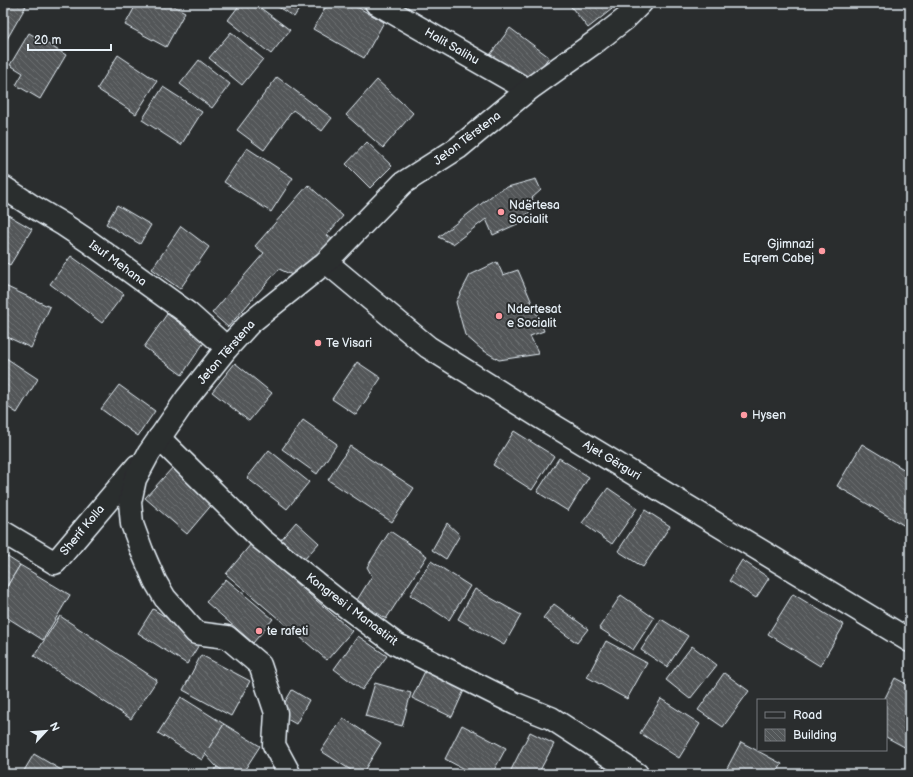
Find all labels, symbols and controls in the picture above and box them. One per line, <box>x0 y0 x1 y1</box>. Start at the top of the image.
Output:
street label: Halit Salihu <box>422 25 482 68</box>
scale bar <box>28 26 111 52</box>
text: 20 m <box>34 33 61 48</box>
street label: Jeton Tërstena <box>431 108 504 169</box>
place label: Ndërtesa Socialit <box>509 198 560 227</box>
marker: Ndërtesa Socialit <box>496 207 506 217</box>
street label: Isuf Mehana <box>86 237 150 290</box>
place label: Gjimnazi Eqrem Cabej <box>743 237 814 266</box>
marker: Gjimnazi Eqrem Cabej <box>817 246 827 256</box>
place label: Ndertesat e Socialit <box>507 302 562 331</box>
marker: Ndertesat e Socialit <box>494 311 504 321</box>
street label: Jeton Tërstena <box>194 317 259 388</box>
place label: Te Visari <box>326 336 372 351</box>
marker: Te Visari <box>313 338 323 348</box>
place label: Hysen <box>752 408 786 423</box>
marker: Hysen <box>739 410 749 420</box>
street label: Ajet Gërguri <box>580 437 644 484</box>
street label: Sherif Kolla <box>57 502 108 559</box>
street label: Kongresi i Manastirit <box>303 570 401 649</box>
place label: te rafeti <box>267 624 309 639</box>
marker: te rafeti <box>254 626 264 636</box>
legend <box>757 699 887 751</box>
text: Road <box>793 708 822 723</box>
north arrow <box>26 711 66 751</box>
text: N <box>47 720 62 733</box>
text: Building <box>793 728 837 743</box>

